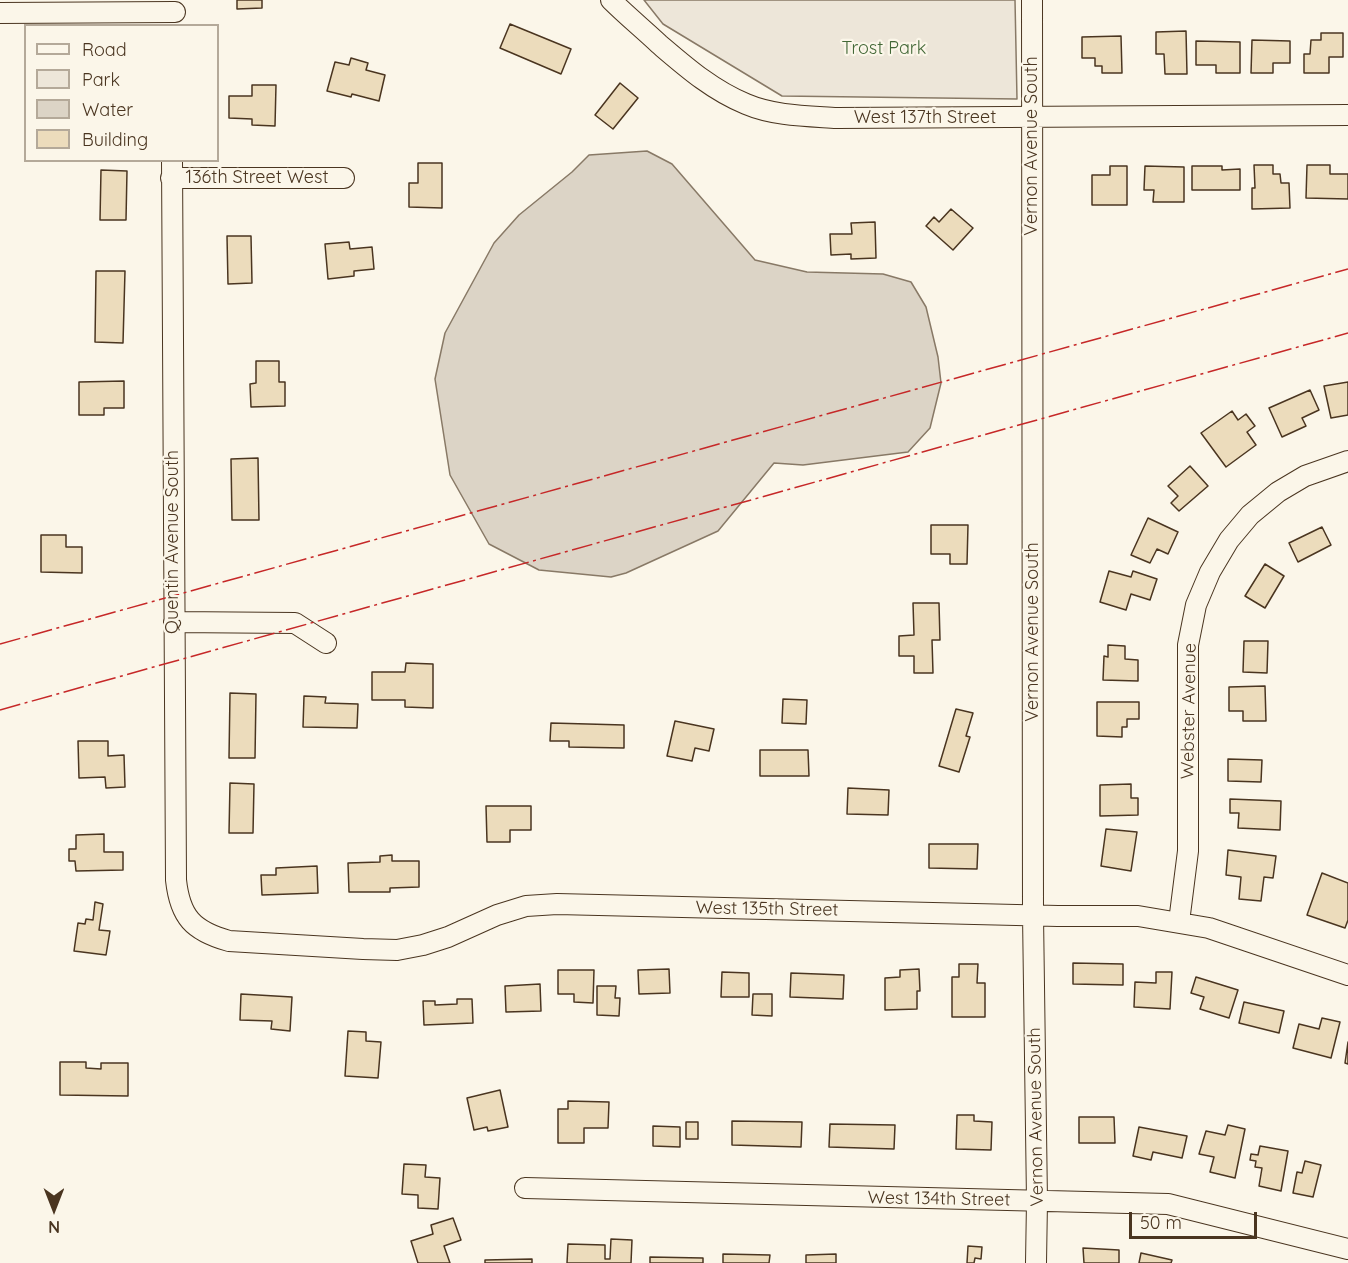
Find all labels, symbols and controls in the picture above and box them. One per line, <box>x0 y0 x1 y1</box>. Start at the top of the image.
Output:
legend <box>24 24 219 162</box>
text: Road <box>82 38 127 61</box>
park label: Trost Park <box>842 38 926 60</box>
street label: Vernon Avenue South <box>1021 56 1043 236</box>
text: Park <box>82 68 120 91</box>
text: Water <box>82 98 133 121</box>
street label: West 137th Street <box>854 107 996 129</box>
text: Building <box>82 128 148 151</box>
street label: 136th Street West <box>186 167 328 189</box>
street label: Quentin Avenue South <box>162 450 184 634</box>
street label: Vernon Avenue South <box>1022 542 1044 722</box>
street label: Webster Avenue <box>1177 643 1201 779</box>
street label: West 135th Street <box>695 897 839 921</box>
street label: Vernon Avenue South <box>1024 1027 1048 1207</box>
north arrow <box>24 1179 84 1239</box>
street label: West 134th Street <box>867 1187 1011 1211</box>
scale bar <box>1132 1200 1260 1238</box>
text: 50 m <box>1140 1211 1182 1234</box>
text: N <box>48 1217 60 1237</box>

